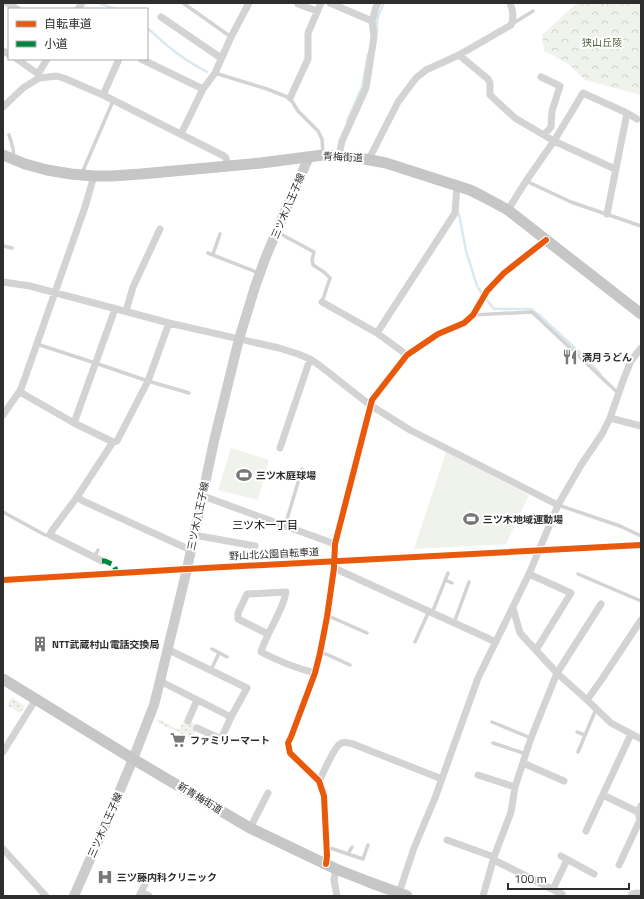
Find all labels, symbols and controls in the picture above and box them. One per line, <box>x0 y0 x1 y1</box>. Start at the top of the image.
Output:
legend <box>8 8 148 60</box>
text: 自転車道 <box>44 14 92 33</box>
text: 小道 <box>44 34 68 53</box>
park label: 狭山丘陵 <box>582 35 622 50</box>
street label: 青梅街道 <box>323 148 363 166</box>
street label: 三ツ木八王子線 <box>267 171 309 241</box>
restaurant icon: 満月うどん <box>561 348 579 366</box>
place label: 満月うどん <box>582 350 632 365</box>
sports icon: 三ツ木庭球場 <box>235 466 253 484</box>
place label: 三ツ木庭球場 <box>256 468 316 483</box>
street label: 三ツ木八王子線 <box>183 480 213 552</box>
sports icon: 三ツ木地域運動場 <box>462 510 480 528</box>
place label: 三ツ木地域運動場 <box>483 512 563 527</box>
district label: 三ツ木一丁目 <box>232 517 298 533</box>
street label: 野山北公園自転車道 <box>229 544 319 564</box>
building icon: NTT武蔵村山電話交換局 <box>31 635 49 653</box>
place label: NTT武蔵村山電話交換局 <box>52 637 159 652</box>
supermarket icon: ファミリーマート <box>169 731 187 749</box>
place label: ファミリーマート <box>190 733 270 748</box>
street label: 新青梅街道 <box>175 779 225 817</box>
street label: 三ツ木八王子線 <box>84 790 126 860</box>
scale bar <box>508 865 629 891</box>
hospital icon: 三ツ藤内科クリニック <box>96 868 114 886</box>
text: 100 m <box>514 869 547 888</box>
place label: 三ツ藤内科クリニック <box>117 870 217 885</box>

